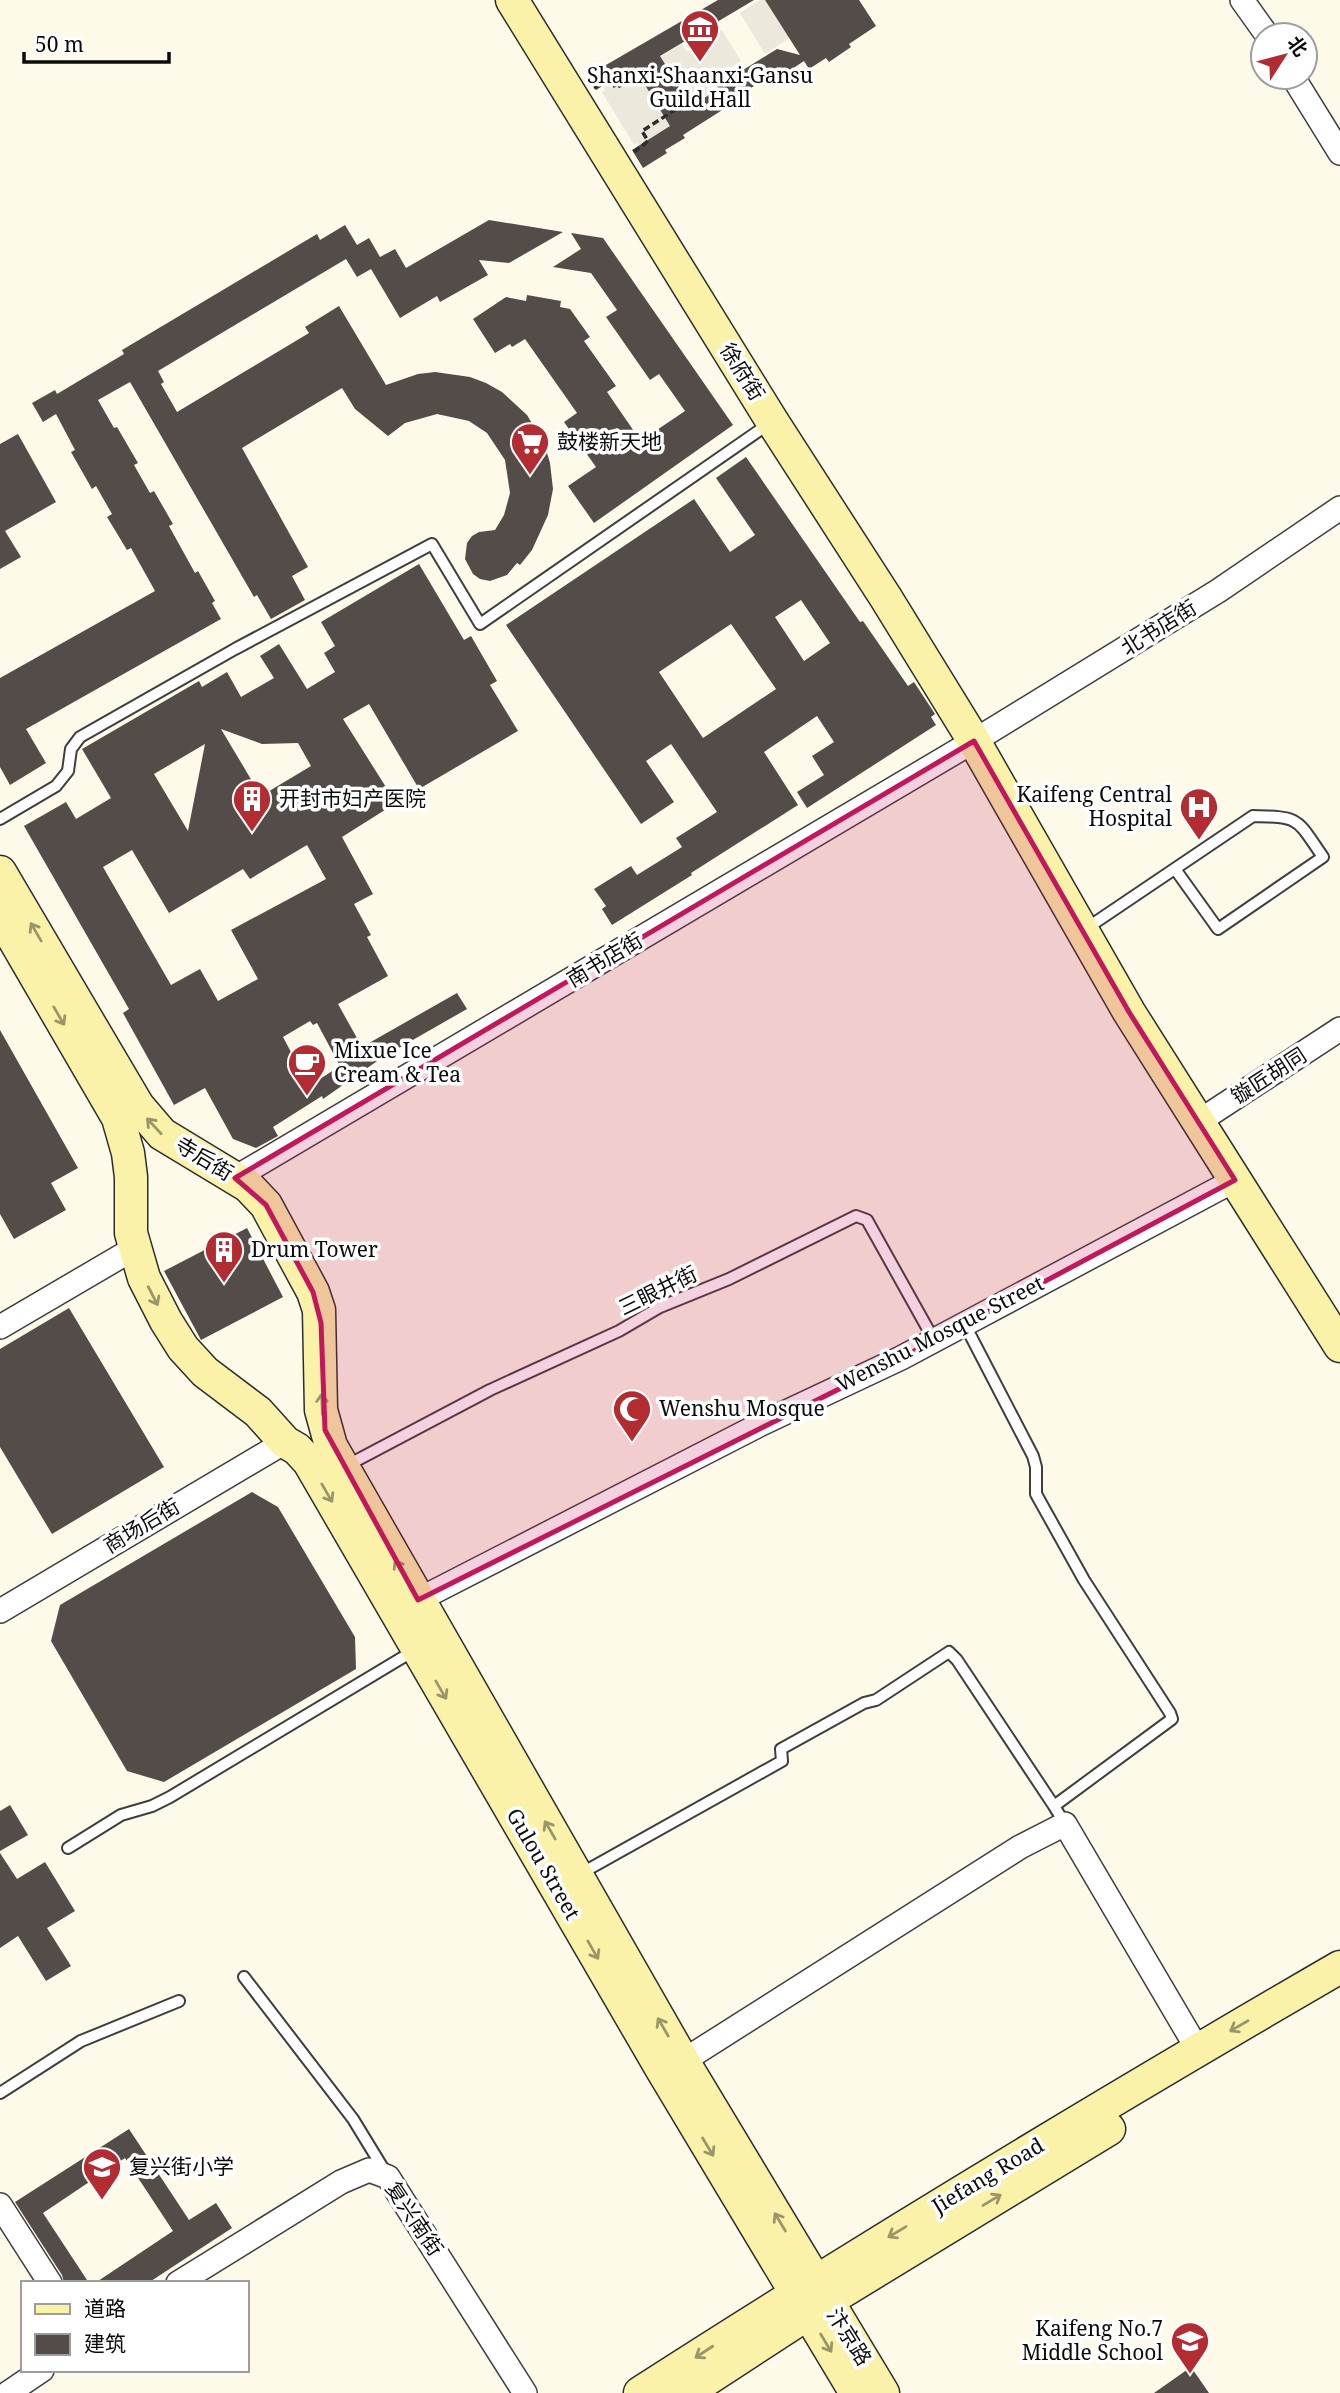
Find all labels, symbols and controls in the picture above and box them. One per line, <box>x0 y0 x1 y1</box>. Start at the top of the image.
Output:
museum icon: Shanxi-Shaanxi-Gansu Guild Hall <box>679 8 721 63</box>
scale bar <box>24 21 170 65</box>
north arrow <box>1249 21 1319 91</box>
text: 50 m <box>35 30 84 58</box>
text: 北 <box>1282 31 1314 61</box>
place label: Shanxi-Shaanxi-Gansu Guild Hall <box>587 61 813 113</box>
street label: 徐府街 <box>714 337 771 406</box>
supermarket icon: 鼓楼新天地 <box>509 421 551 476</box>
place label: 鼓楼新天地 <box>557 427 662 455</box>
street label: 北书店街 <box>1115 593 1202 661</box>
building icon: 开封市妇产医院 <box>231 778 273 833</box>
place label: Kaifeng Central Hospital <box>1017 780 1172 832</box>
place label: 开封市妇产医院 <box>279 784 426 812</box>
hospital icon: Kaifeng Central Hospital <box>1178 786 1220 841</box>
one-way arrow <box>28 922 42 942</box>
street label: 南书店街 <box>561 926 648 993</box>
one-way arrow <box>52 1006 66 1026</box>
place label: Mixue Ice Cream & Tea <box>334 1036 461 1088</box>
street label: 镟匠胡同 <box>1226 1041 1311 1110</box>
cafe icon: Mixue Ice Cream & Tea <box>286 1042 328 1097</box>
one-way arrow <box>146 1117 162 1135</box>
street label: 寺后街 <box>170 1130 239 1186</box>
building icon: Drum Tower <box>203 1229 245 1284</box>
place label: Drum Tower <box>251 1235 378 1263</box>
street label: 三眼井街 <box>614 1259 701 1321</box>
street label: Wenshu Mosque Street <box>831 1268 1048 1398</box>
one-way arrow <box>147 1285 160 1306</box>
mosque icon: Wenshu Mosque <box>611 1388 653 1443</box>
one-way arrow <box>315 1393 328 1416</box>
place label: Wenshu Mosque <box>659 1394 825 1422</box>
one-way arrow <box>320 1483 334 1503</box>
street label: 商场后街 <box>98 1492 185 1559</box>
one-way arrow <box>393 1559 407 1579</box>
one-way arrow <box>434 1680 448 1700</box>
street label: Gulou Street <box>501 1803 587 1924</box>
one-way arrow <box>543 1820 557 1840</box>
one-way arrow <box>586 1940 600 1960</box>
one-way arrow <box>656 2017 670 2037</box>
one-way arrow <box>1229 2019 1249 2033</box>
street label: Jiefang Road <box>925 2131 1049 2220</box>
one-way arrow <box>701 2136 715 2156</box>
school or university icon: 复兴街小学 <box>81 2146 123 2201</box>
place label: 复兴街小学 <box>129 2152 234 2180</box>
street label: 复兴南街 <box>380 2176 450 2261</box>
one-way arrow <box>982 2193 1002 2207</box>
one-way arrow <box>772 2213 786 2233</box>
one-way arrow <box>887 2225 907 2239</box>
legend <box>21 2281 248 2372</box>
text: 道路 <box>84 2294 126 2322</box>
street label: 汴京路 <box>821 2302 878 2371</box>
place label: Kaifeng No.7 Middle School <box>1022 2314 1163 2366</box>
school or university icon: Kaifeng No.7 Middle School <box>1169 2320 1211 2375</box>
text: 建筑 <box>84 2329 126 2357</box>
one-way arrow <box>819 2332 833 2352</box>
one-way arrow <box>694 2345 714 2359</box>

